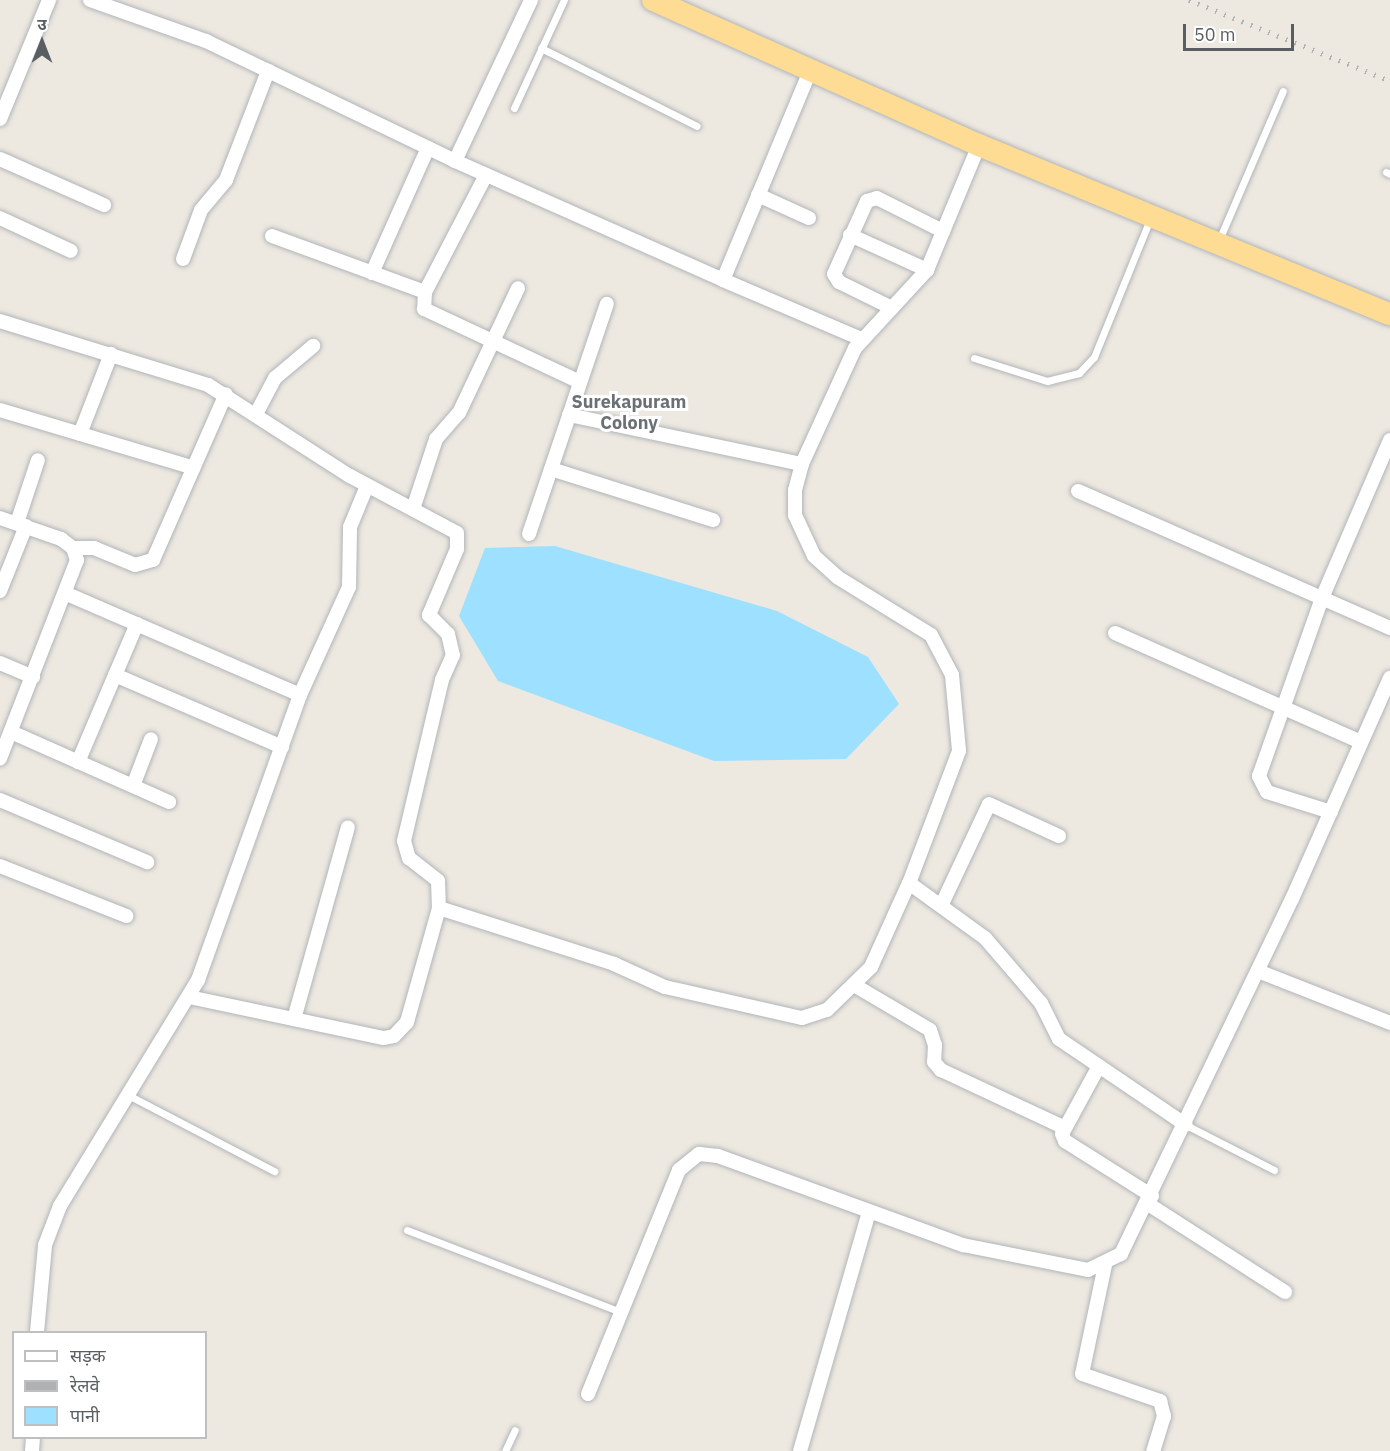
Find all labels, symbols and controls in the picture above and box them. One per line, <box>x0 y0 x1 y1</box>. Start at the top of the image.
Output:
north arrow <box>12 12 72 72</box>
scale bar <box>1186 12 1297 50</box>
text: उ <box>37 14 47 34</box>
text: 50 m <box>1194 23 1236 46</box>
district label: Surekapuram Colony <box>572 392 686 434</box>
legend <box>12 1331 207 1439</box>
text: सड़क <box>70 1344 106 1367</box>
text: रेलवे <box>70 1374 100 1397</box>
text: पानी <box>70 1404 100 1427</box>

